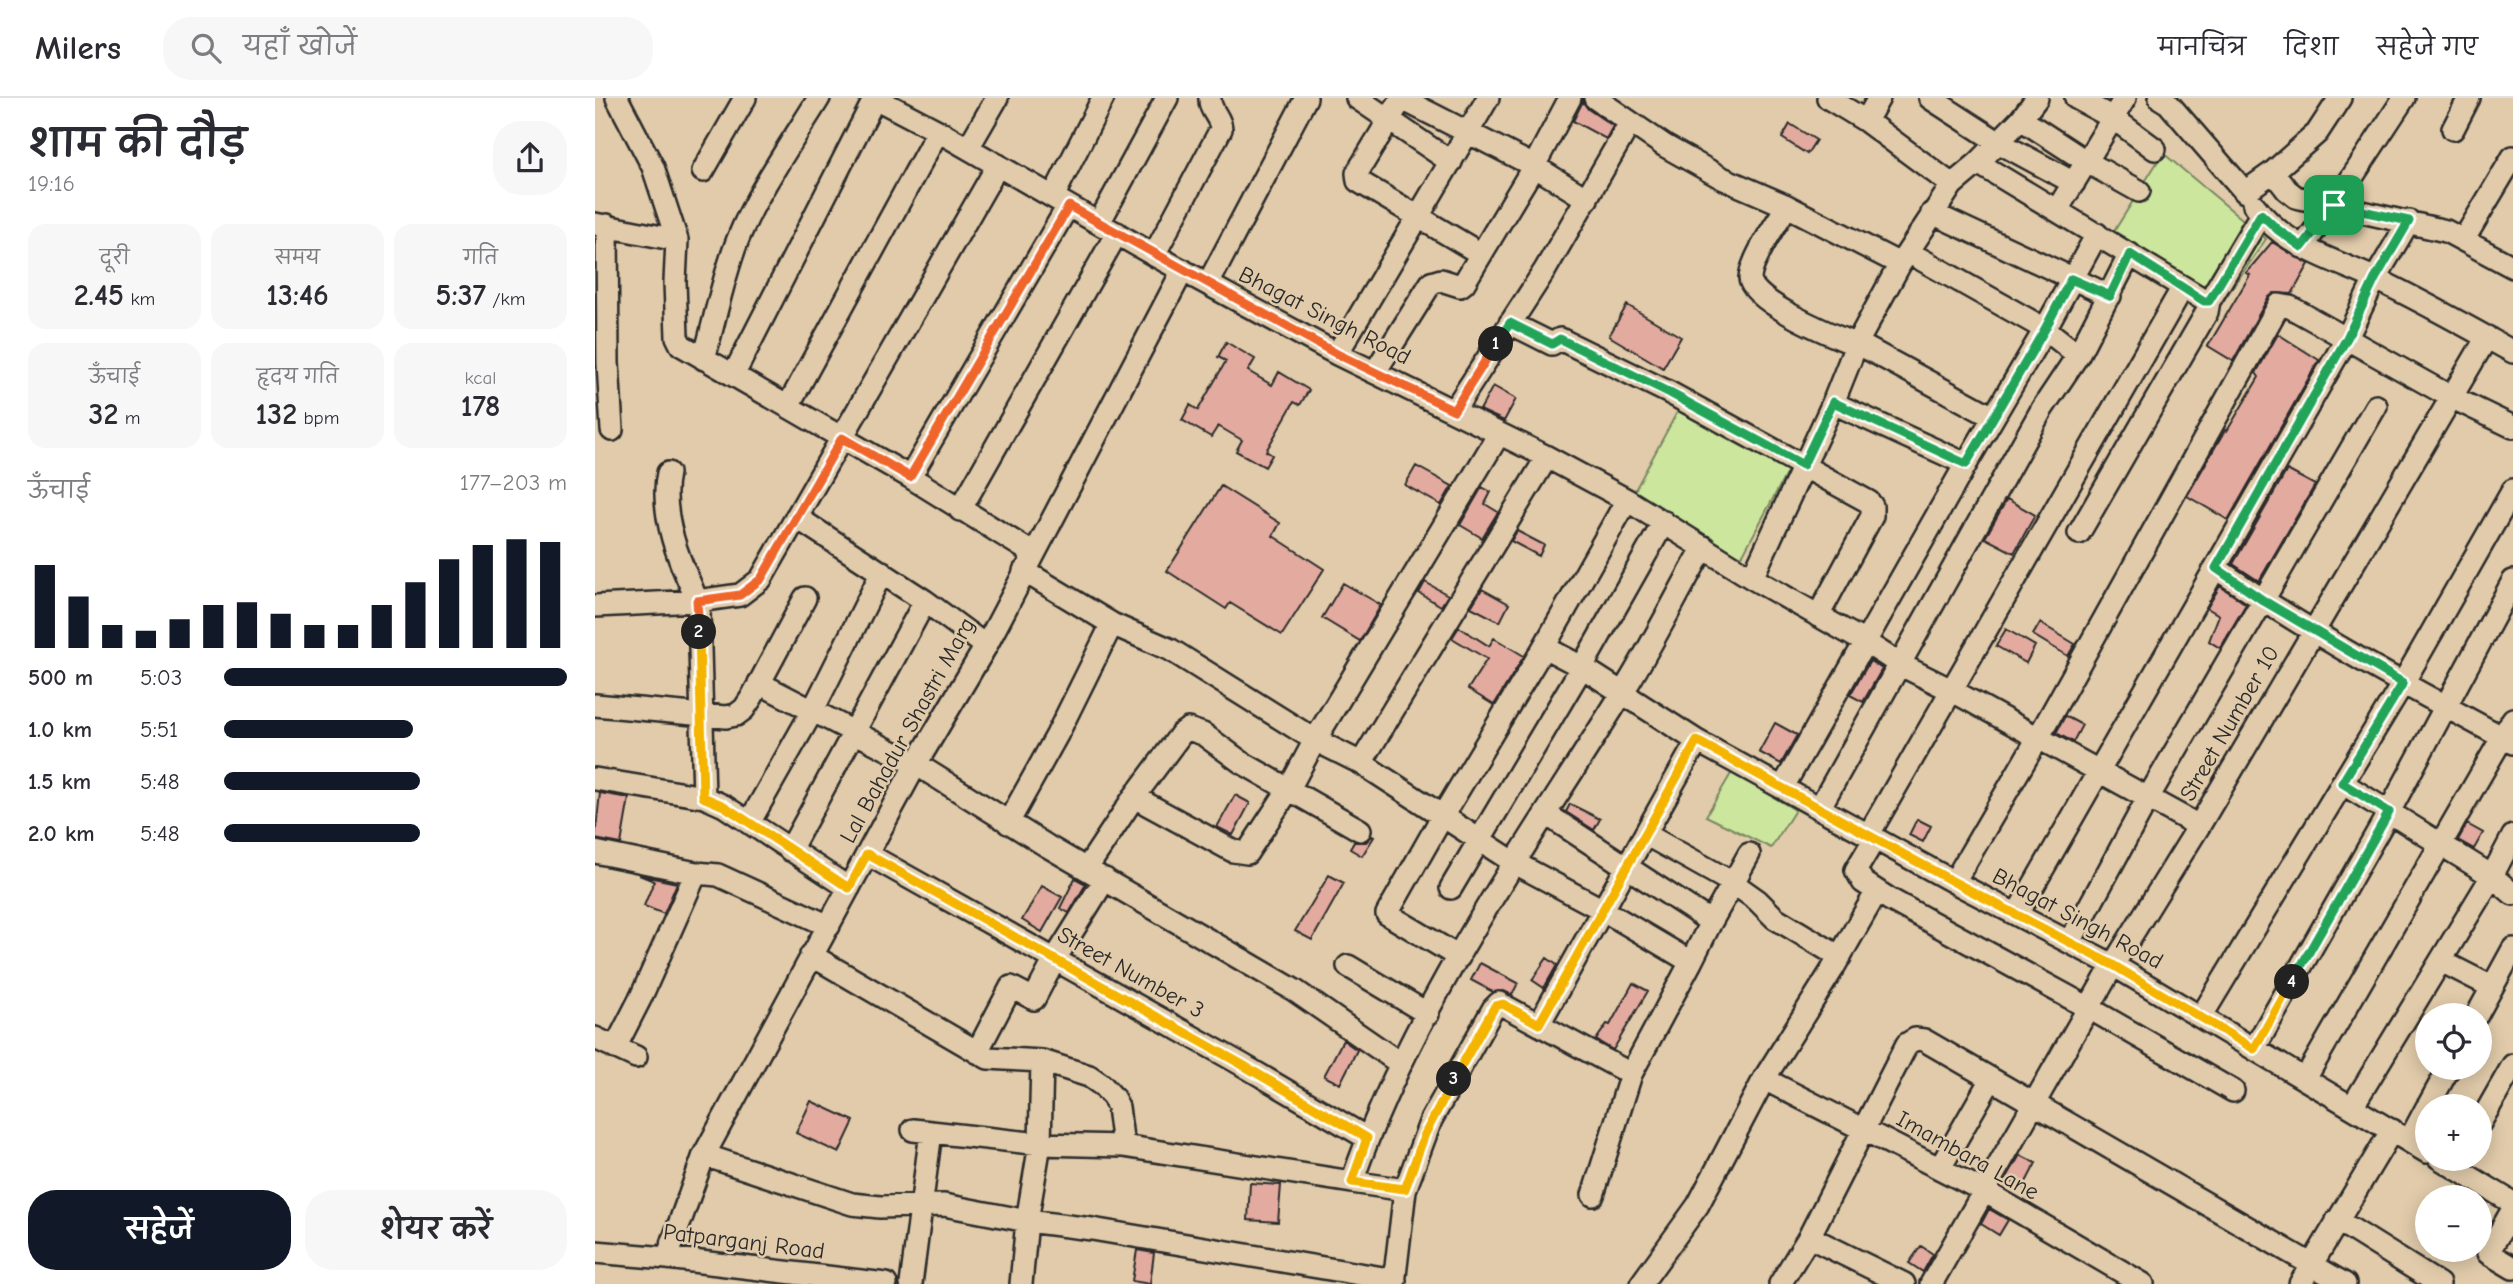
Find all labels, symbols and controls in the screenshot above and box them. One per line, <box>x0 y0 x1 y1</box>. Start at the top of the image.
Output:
search box <box>163 17 653 80</box>
text: Milers <box>35 29 121 67</box>
icon: search <box>187 29 225 67</box>
text: यहाँ खोजें <box>243 32 357 62</box>
text: मानचित्र <box>2158 33 2246 61</box>
text: दिशा <box>2284 33 2338 61</box>
text: सहेजे गए <box>2376 33 2478 61</box>
button: share <box>493 121 567 195</box>
text: शाम की दौड़ <box>28 122 247 166</box>
text: 19:16 <box>28 170 75 197</box>
pin <box>2304 175 2364 235</box>
icon: arrive <box>2315 186 2353 224</box>
text: दूरी <box>100 247 129 269</box>
text: समय <box>275 247 320 269</box>
text: गति <box>463 247 498 269</box>
street label: Bhagat Singh Road <box>1234 260 1415 370</box>
text: 2.45 <box>74 278 124 313</box>
text: 13:46 <box>266 278 329 313</box>
text: 5:37 <box>436 278 486 313</box>
text: km <box>124 288 155 310</box>
text: /km <box>486 288 525 310</box>
pin: 1 <box>1479 327 1513 362</box>
text: 1 <box>1492 332 1499 354</box>
text: ऊँचाई <box>89 366 140 388</box>
text: हृदय गति <box>256 366 339 388</box>
text: kcal <box>465 367 496 389</box>
text: 178 <box>461 389 500 424</box>
text: 32 <box>89 397 118 432</box>
text: 132 <box>256 397 297 432</box>
text: m <box>118 407 140 429</box>
text: bpm <box>297 407 339 429</box>
text: 177–203 m <box>460 469 567 496</box>
text: ऊँचाई <box>28 477 90 504</box>
street label: Lal Bahadur Shastri Marg <box>834 613 981 848</box>
pin: 2 <box>681 614 717 650</box>
text: 2 <box>694 620 703 642</box>
street label: Street Number 10 <box>2174 641 2285 806</box>
text: 500 m <box>28 664 93 691</box>
text: 5:03 <box>140 664 182 691</box>
text: 1.0 km <box>28 716 92 743</box>
text: 5:51 <box>140 716 178 743</box>
text: 1.5 km <box>28 768 91 795</box>
text: 5:48 <box>140 768 180 795</box>
text: 2.0 km <box>28 820 94 847</box>
text: 5:48 <box>140 820 180 847</box>
street label: Bhagat Singh Road <box>1988 862 2168 975</box>
street label: Street Number 3 <box>1053 921 1209 1024</box>
pin: 4 <box>2275 964 2309 1000</box>
text: 4 <box>2287 970 2296 992</box>
map controls <box>2415 1003 2492 1262</box>
button: locate <box>2415 1003 2492 1080</box>
pin: 3 <box>1437 1062 1471 1096</box>
text: 3 <box>1449 1067 1458 1089</box>
button: + <box>2415 1094 2492 1171</box>
street label: Imambara Lane <box>1892 1105 2044 1206</box>
button: − <box>2415 1185 2492 1262</box>
button: सहेजें <box>28 1190 291 1270</box>
button: शेयर करें <box>305 1190 567 1270</box>
street label: Patparganj Road <box>662 1218 826 1265</box>

